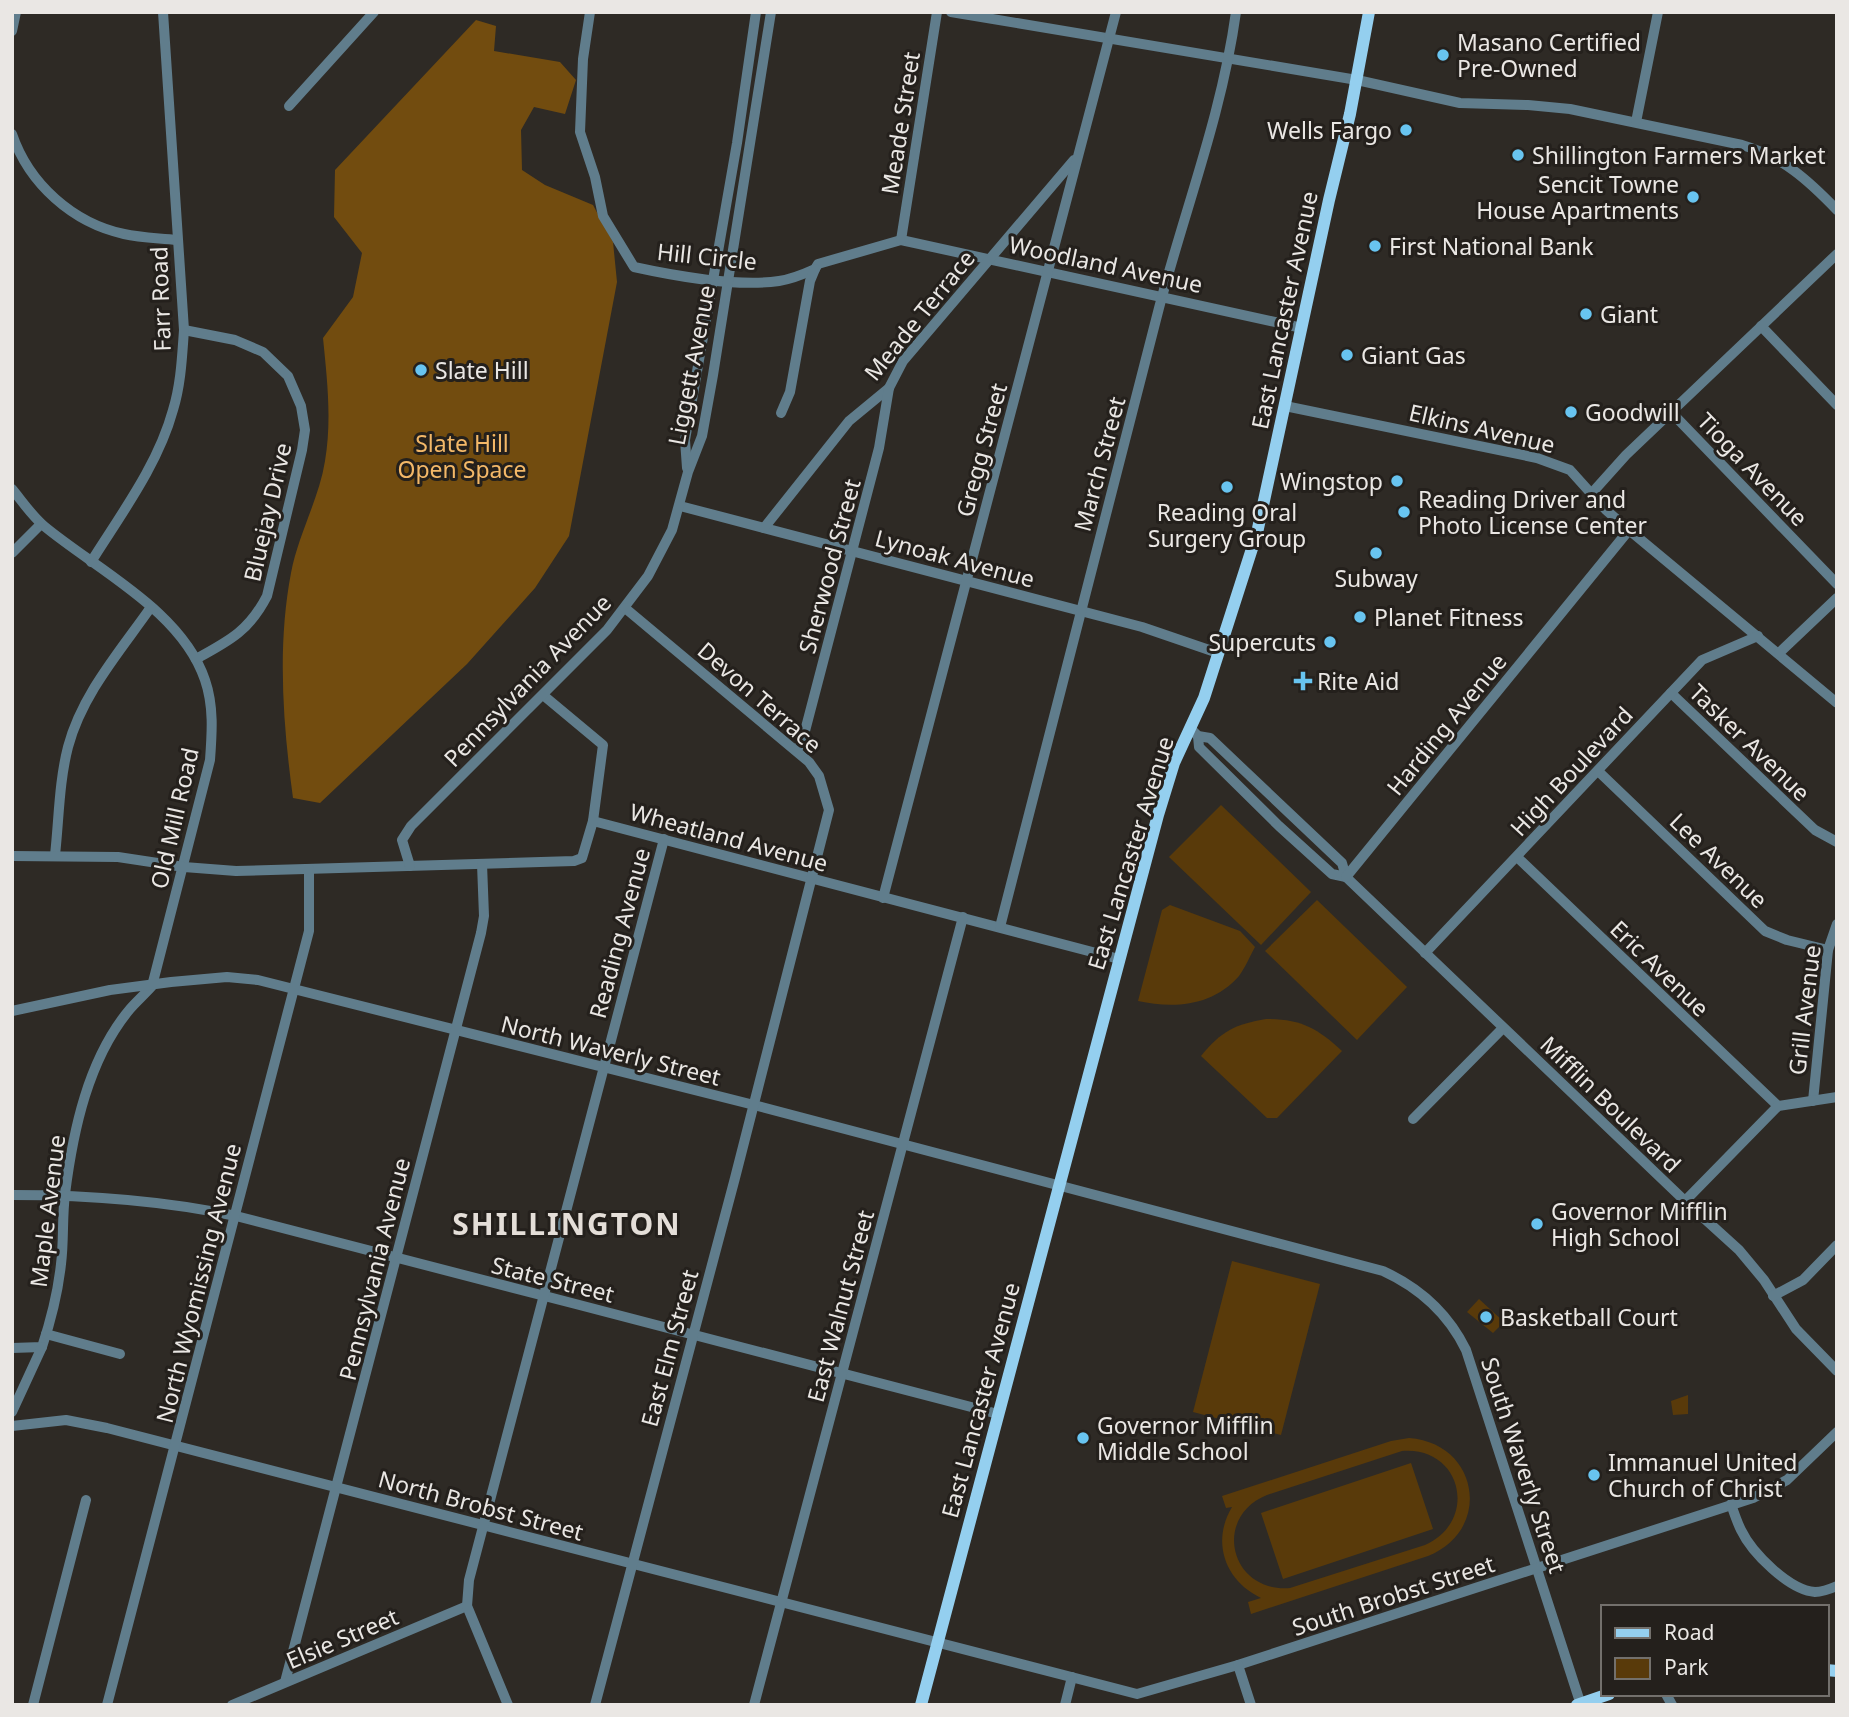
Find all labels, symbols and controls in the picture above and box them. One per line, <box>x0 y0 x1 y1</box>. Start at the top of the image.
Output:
place label: Masano Certified Pre-Owned <box>1457 26 1641 84</box>
marker: Masano Certified Pre-Owned <box>1435 47 1451 63</box>
street label: Meade Street <box>873 49 927 197</box>
place label: Wells Fargo <box>1267 114 1392 146</box>
marker: Wells Fargo <box>1398 122 1414 138</box>
place label: Shillington Farmers Market <box>1532 139 1825 171</box>
marker: Shillington Farmers Market <box>1510 147 1526 163</box>
place label: Sencit Towne House Apartments <box>1476 168 1679 226</box>
street label: East Lancaster Avenue <box>1243 188 1325 432</box>
marker: Sencit Towne House Apartments <box>1685 189 1701 205</box>
street label: Woodland Avenue <box>1006 228 1206 300</box>
place label: First National Bank <box>1389 230 1594 262</box>
street label: Hill Circle <box>655 235 759 277</box>
marker: First National Bank <box>1367 238 1383 254</box>
street label: Meade Terrace <box>856 243 982 387</box>
street label: Farr Road <box>142 246 178 352</box>
street label: Liggett Avenue <box>660 282 722 448</box>
place label: Giant <box>1600 298 1658 330</box>
marker: Giant <box>1578 306 1594 322</box>
place label: Giant Gas <box>1361 339 1466 371</box>
marker: Giant Gas <box>1339 347 1355 363</box>
place label: Slate Hill <box>435 354 529 386</box>
marker: Slate Hill <box>413 362 429 378</box>
street label: Gregg Street <box>948 380 1014 520</box>
street label: March Street <box>1066 393 1132 535</box>
street label: Elkins Avenue <box>1406 396 1558 460</box>
place label: Goodwill <box>1585 396 1680 428</box>
marker: Goodwill <box>1563 404 1579 420</box>
street label: Tioga Avenue <box>1691 405 1815 533</box>
park label: Slate Hill Open Space <box>398 427 526 485</box>
street label: Bluejay Drive <box>235 439 299 585</box>
place label: Wingstop <box>1280 465 1383 497</box>
marker: Wingstop <box>1389 473 1405 489</box>
street label: Sherwood Street <box>790 475 868 657</box>
marker: Reading Oral Surgery Group <box>1219 479 1235 495</box>
place label: Reading Driver and Photo License Center <box>1418 483 1647 541</box>
place label: Reading Oral Surgery Group <box>1148 496 1306 554</box>
marker: Reading Driver and Photo License Center <box>1396 504 1412 520</box>
street label: Lynoak Avenue <box>872 521 1038 595</box>
marker: Subway <box>1368 545 1384 561</box>
place label: Subway <box>1334 562 1418 594</box>
street label: Pennsylvania Avenue <box>436 587 618 773</box>
place label: Planet Fitness <box>1374 601 1524 633</box>
marker: Planet Fitness <box>1352 609 1368 625</box>
place label: Supercuts <box>1208 626 1316 658</box>
street label: Devon Terrace <box>691 634 829 760</box>
marker: Supercuts <box>1322 634 1338 650</box>
street label: Harding Avenue <box>1379 646 1513 802</box>
place label: Rite Aid <box>1317 665 1399 697</box>
marker: Rite Aid <box>1295 673 1311 689</box>
street label: Tasker Avenue <box>1683 676 1817 808</box>
street label: High Boulevard <box>1502 699 1640 843</box>
street label: East Lancaster Avenue <box>1079 732 1181 974</box>
street label: Old Mill Road <box>142 744 206 892</box>
street label: Wheatland Avenue <box>626 795 832 879</box>
street label: Lee Avenue <box>1663 805 1775 915</box>
street label: Reading Avenue <box>581 844 657 1022</box>
street label: Eric Avenue <box>1604 913 1716 1023</box>
street label: Grill Avenue <box>1780 943 1828 1077</box>
street label: North Waverly Street <box>498 1007 724 1093</box>
street label: Mifflin Boulevard <box>1534 1029 1688 1179</box>
street label: Maple Avenue <box>22 1133 72 1289</box>
street label: North Wyomissing Avenue <box>148 1140 248 1426</box>
street label: Pennsylvania Avenue <box>331 1154 417 1384</box>
place label: Governor Mifflin High School <box>1551 1195 1728 1253</box>
district label: SHILLINGTON <box>452 1203 682 1244</box>
street label: East Walnut Street <box>799 1206 881 1406</box>
marker: Governor Mifflin High School <box>1529 1216 1545 1232</box>
street label: State Street <box>488 1248 618 1310</box>
street label: East Elm Street <box>633 1266 705 1430</box>
street label: East Lancaster Avenue <box>933 1279 1027 1521</box>
place label: Basketball Court <box>1500 1301 1678 1333</box>
marker: Basketball Court <box>1478 1309 1494 1325</box>
street label: South Waverly Street <box>1474 1353 1574 1577</box>
place label: Governor Mifflin Middle School <box>1097 1409 1274 1467</box>
marker: Governor Mifflin Middle School <box>1075 1430 1091 1446</box>
place label: Immanuel United Church of Christ <box>1608 1446 1797 1504</box>
street label: North Brobst Street <box>375 1462 587 1548</box>
marker: Immanuel United Church of Christ <box>1586 1467 1602 1483</box>
street label: South Brobst Street <box>1288 1547 1498 1643</box>
street label: Elsie Street <box>281 1600 403 1676</box>
legend <box>1601 1605 1828 1696</box>
text: Road <box>1664 1618 1714 1646</box>
text: Park <box>1664 1653 1709 1681</box>

